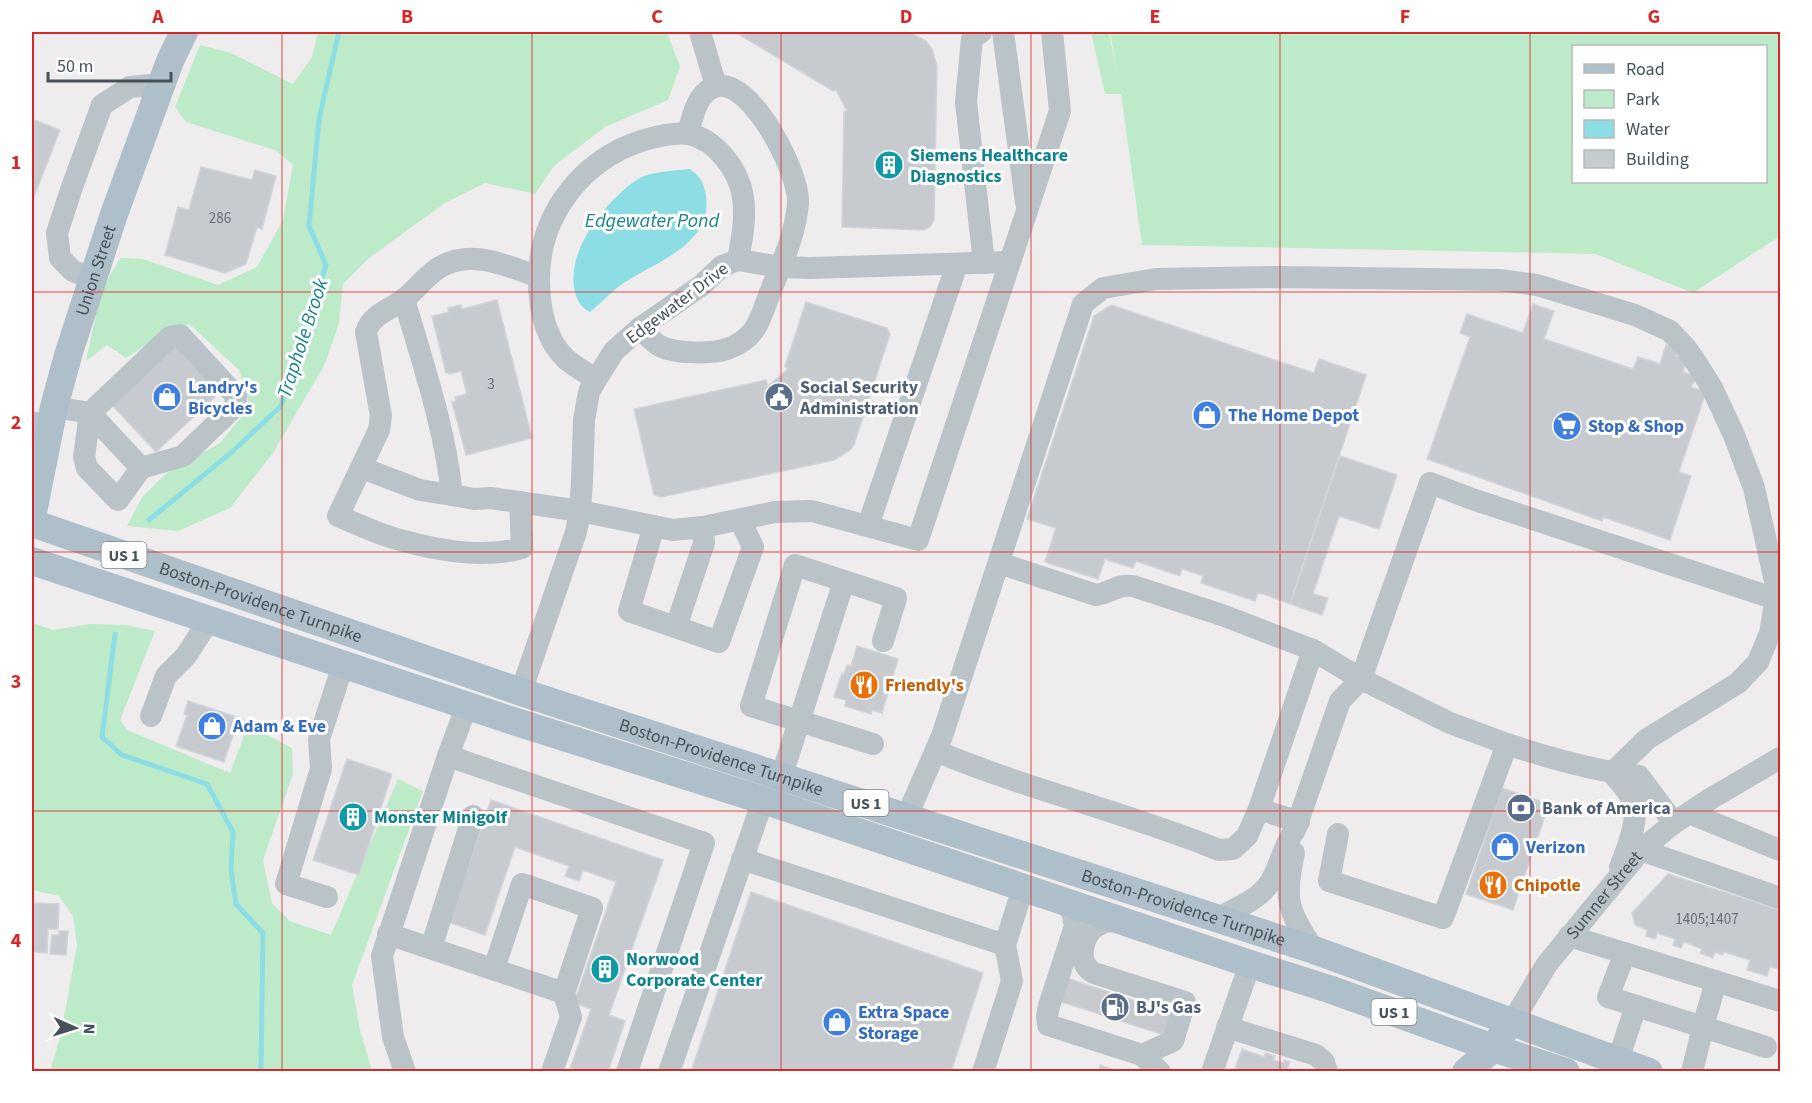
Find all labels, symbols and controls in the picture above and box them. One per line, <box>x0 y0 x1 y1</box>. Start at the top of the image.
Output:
text: A <box>151 3 164 31</box>
text: B <box>401 3 413 31</box>
text: C <box>651 3 663 31</box>
text: D <box>900 3 912 31</box>
text: E <box>1150 3 1160 31</box>
text: F <box>1400 3 1410 31</box>
text: G <box>1648 3 1660 31</box>
scale bar <box>48 45 171 83</box>
legend <box>1572 45 1767 183</box>
text: 50 m <box>57 54 93 79</box>
text: Road <box>1626 57 1665 82</box>
text: Park <box>1626 87 1660 112</box>
text: Water <box>1626 117 1670 142</box>
place label: Siemens Healthcare Diagnostics <box>910 143 1068 189</box>
text: Building <box>1626 147 1689 172</box>
text: 1 <box>11 149 21 177</box>
building icon: Siemens Healthcare Diagnostics <box>873 149 905 181</box>
water label: Edgewater Pond <box>585 207 720 235</box>
house number: 286 <box>209 208 231 229</box>
street label: Union Street <box>70 222 123 319</box>
street label: Edgewater Drive <box>621 257 734 350</box>
water label: Traphole Brook <box>270 275 336 402</box>
house number: 3 <box>487 374 495 395</box>
place label: Landry's Bicycles <box>188 375 257 421</box>
place label: Social Security Administration <box>799 375 919 421</box>
shop icon: Landry's Bicycles <box>151 381 183 413</box>
public building icon: Social Security Administration <box>763 381 795 413</box>
shop icon: The Home Depot <box>1191 399 1223 431</box>
place label: The Home Depot <box>1228 403 1359 428</box>
text: 2 <box>11 409 21 437</box>
supermarket icon: Stop & Shop <box>1551 410 1583 442</box>
place label: Stop & Shop <box>1588 414 1684 439</box>
road number: US 1 <box>102 542 146 568</box>
street label: Boston-Providence Turnpike <box>156 556 365 649</box>
text: 3 <box>11 668 21 696</box>
restaurant icon: Friendly's <box>848 669 880 701</box>
place label: Friendly's <box>885 673 964 698</box>
shop icon: Adam & Eve <box>196 710 228 742</box>
street label: Boston-Providence Turnpike <box>616 713 826 803</box>
place label: Adam & Eve <box>232 714 326 739</box>
road number: US 1 <box>844 790 888 816</box>
bank icon: Bank of America <box>1505 792 1537 824</box>
place label: Bank of America <box>1542 796 1671 821</box>
building icon: Monster Minigolf <box>337 801 369 833</box>
place label: Monster Minigolf <box>374 805 508 830</box>
shop icon: Verizon <box>1489 831 1521 863</box>
place label: Verizon <box>1525 835 1586 860</box>
street label: Sumner Street <box>1560 845 1648 945</box>
street label: Boston-Providence Turnpike <box>1078 863 1289 953</box>
restaurant icon: Chipotle <box>1477 869 1509 901</box>
place label: Chipotle <box>1514 873 1581 898</box>
house number: 1405;1407 <box>1675 909 1739 930</box>
text: 4 <box>11 927 22 955</box>
place label: Norwood Corporate Center <box>626 947 763 993</box>
building icon: Norwood Corporate Center <box>589 953 621 985</box>
fuel station icon: BJ's Gas <box>1099 991 1131 1023</box>
place label: BJ's Gas <box>1136 995 1201 1020</box>
north arrow <box>45 998 105 1058</box>
road number: US 1 <box>1372 999 1416 1025</box>
place label: Extra Space Storage <box>858 1000 949 1046</box>
shop icon: Extra Space Storage <box>821 1006 853 1038</box>
text: N <box>78 1023 100 1035</box>

